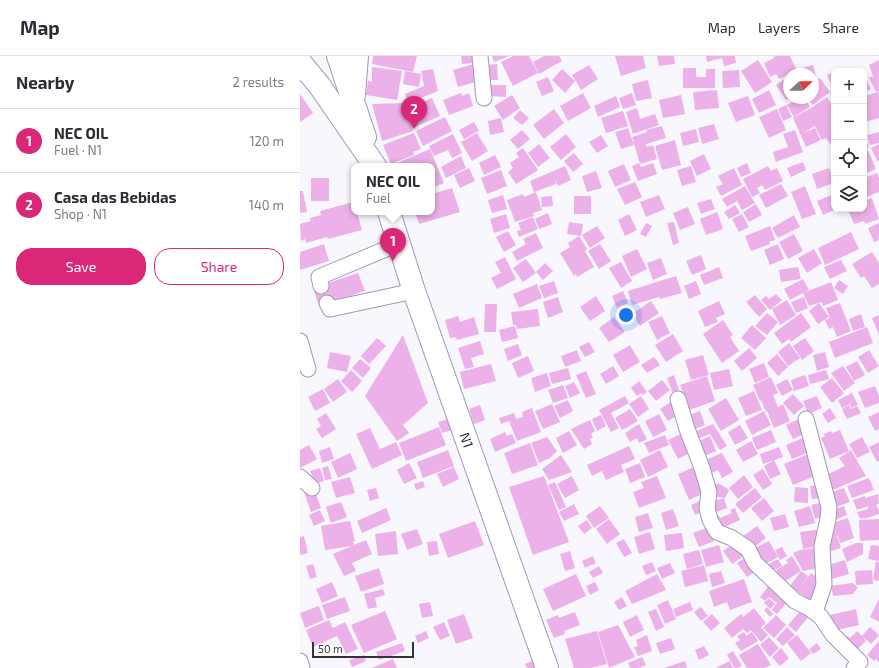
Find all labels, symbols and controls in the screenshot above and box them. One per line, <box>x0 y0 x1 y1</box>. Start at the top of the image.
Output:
text: Map <box>20 16 60 39</box>
text: Map <box>708 19 736 36</box>
text: Layers <box>758 19 800 36</box>
text: Share <box>822 19 859 36</box>
north arrow <box>783 68 819 104</box>
map controls <box>831 68 867 212</box>
button: + <box>831 68 867 104</box>
text: Nearby <box>16 72 74 92</box>
text: 2 results <box>232 74 284 90</box>
pin: 2 <box>401 96 427 129</box>
button: − <box>831 104 867 140</box>
text: NEC OIL <box>54 124 108 142</box>
text: 1 <box>26 133 32 149</box>
text: 120 m <box>249 133 284 149</box>
button: locate <box>831 140 867 176</box>
text: Fuel · N1 <box>54 142 102 158</box>
popup <box>351 163 435 215</box>
text: NEC OIL <box>366 172 420 190</box>
button: layers <box>831 176 867 212</box>
text: Casa das Bebidas <box>54 188 176 206</box>
text: Fuel <box>366 190 391 206</box>
text: 2 <box>25 197 33 213</box>
text: 140 m <box>249 197 284 213</box>
text: Shop · N1 <box>54 206 107 222</box>
pin: 1 <box>380 228 406 261</box>
button: Save <box>16 248 146 285</box>
button: Share <box>154 248 284 285</box>
your location <box>616 305 636 325</box>
street label: N1 <box>456 430 478 450</box>
scale bar <box>312 640 414 659</box>
text: 50 m <box>318 642 343 655</box>

